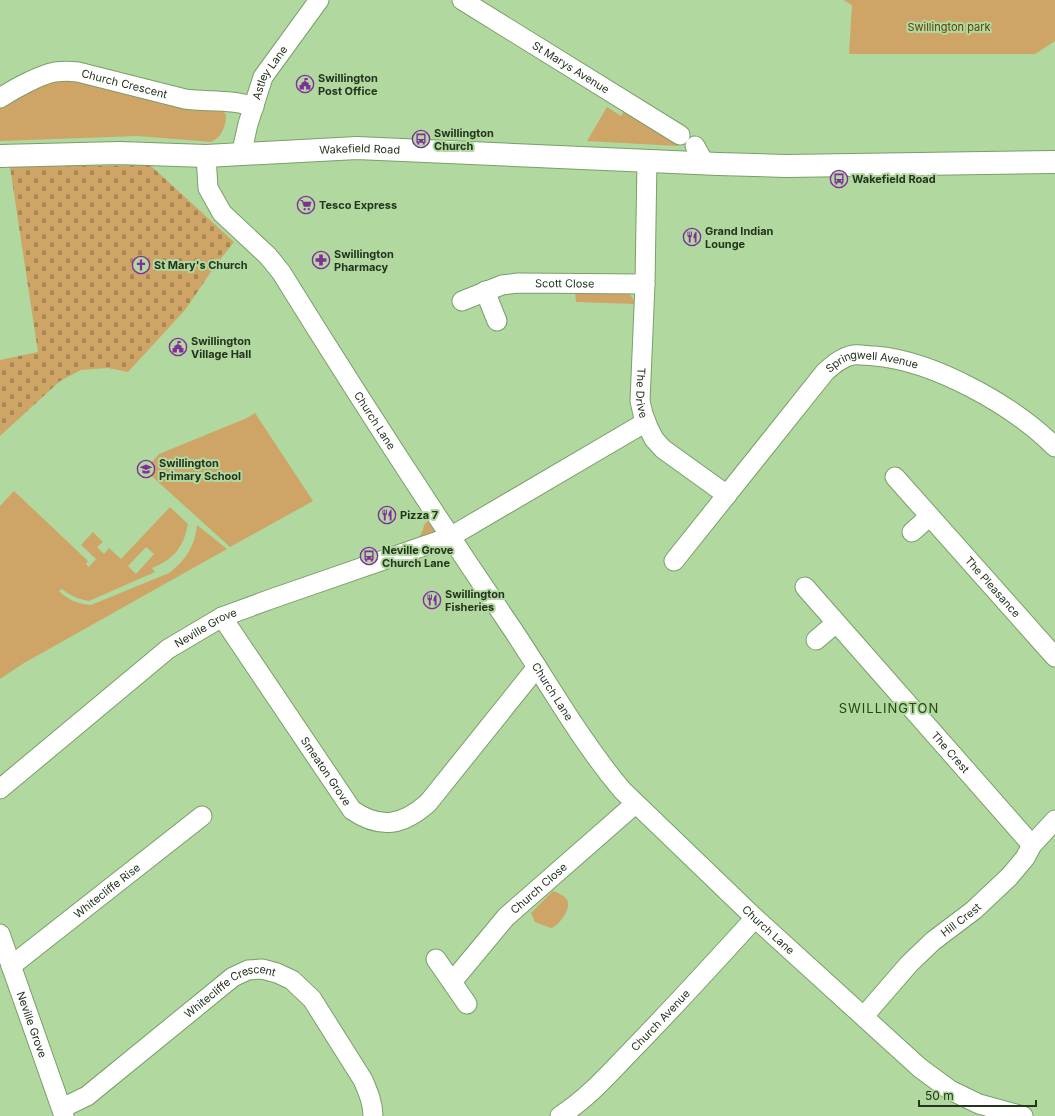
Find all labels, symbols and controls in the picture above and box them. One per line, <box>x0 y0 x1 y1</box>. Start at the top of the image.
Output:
park label: Swillington park <box>907 20 991 34</box>
street label: St Marys Avenue <box>530 38 612 97</box>
street label: Astley Lane <box>249 43 291 101</box>
street label: Church Crescent <box>80 66 169 101</box>
place label: Swillington Post Office <box>318 71 378 98</box>
public building icon: Swillington Post Office <box>295 74 315 94</box>
place label: Swillington Church <box>434 126 494 153</box>
bus stop icon: Swillington Church <box>411 129 431 149</box>
street label: Wakefield Road <box>319 141 400 157</box>
bus stop icon: Wakefield Road <box>829 169 849 189</box>
place label: Wakefield Road <box>852 172 936 186</box>
supermarket icon: Tesco Express <box>296 195 316 215</box>
place label: Tesco Express <box>319 198 397 212</box>
place label: Grand Indian Lounge <box>705 224 774 251</box>
restaurant icon: Grand Indian Lounge <box>682 227 702 247</box>
place label: Swillington Pharmacy <box>334 247 394 274</box>
pharmacy icon: Swillington Pharmacy <box>311 250 331 270</box>
church icon: St Mary's Church <box>131 255 151 275</box>
place label: St Mary's Church <box>154 258 248 272</box>
street label: Scott Close <box>535 276 595 291</box>
place label: Swillington Village Hall <box>191 334 251 361</box>
public building icon: Swillington Village Hall <box>168 337 188 357</box>
street label: Springwell Avenue <box>823 348 920 375</box>
street label: The Drive <box>633 367 651 420</box>
street label: Church Lane <box>351 389 399 452</box>
place label: Swillington Primary School <box>159 456 241 483</box>
school or university icon: Swillington Primary School <box>136 459 156 479</box>
restaurant icon: Pizza 7 <box>377 505 397 525</box>
place label: Pizza 7 <box>400 508 438 522</box>
place label: Neville Grove Church Lane <box>382 543 454 570</box>
bus stop icon: Neville Grove Church Lane <box>359 546 379 566</box>
street label: The Pleasance <box>962 554 1023 620</box>
place label: Swillington Fisheries <box>445 587 505 614</box>
restaurant icon: Swillington Fisheries <box>422 590 442 610</box>
street label: Neville Grove <box>172 605 239 651</box>
street label: Church Lane <box>529 660 576 723</box>
district label: SWILLINGTON <box>839 700 939 716</box>
street label: The Crest <box>928 728 973 776</box>
street label: Smeaton Grove <box>298 734 354 808</box>
street label: Whitecliffe Rise <box>71 860 143 921</box>
street label: Church Close <box>508 860 570 917</box>
street label: Hill Crest <box>938 900 984 940</box>
street label: Church Lane <box>739 902 797 957</box>
street label: Whitecliffe Crescent <box>181 962 278 1021</box>
street label: Church Avenue <box>628 987 693 1054</box>
street label: Neville Grove <box>14 990 50 1060</box>
scale bar <box>919 1082 1036 1108</box>
text: 50 m <box>925 1088 954 1103</box>

